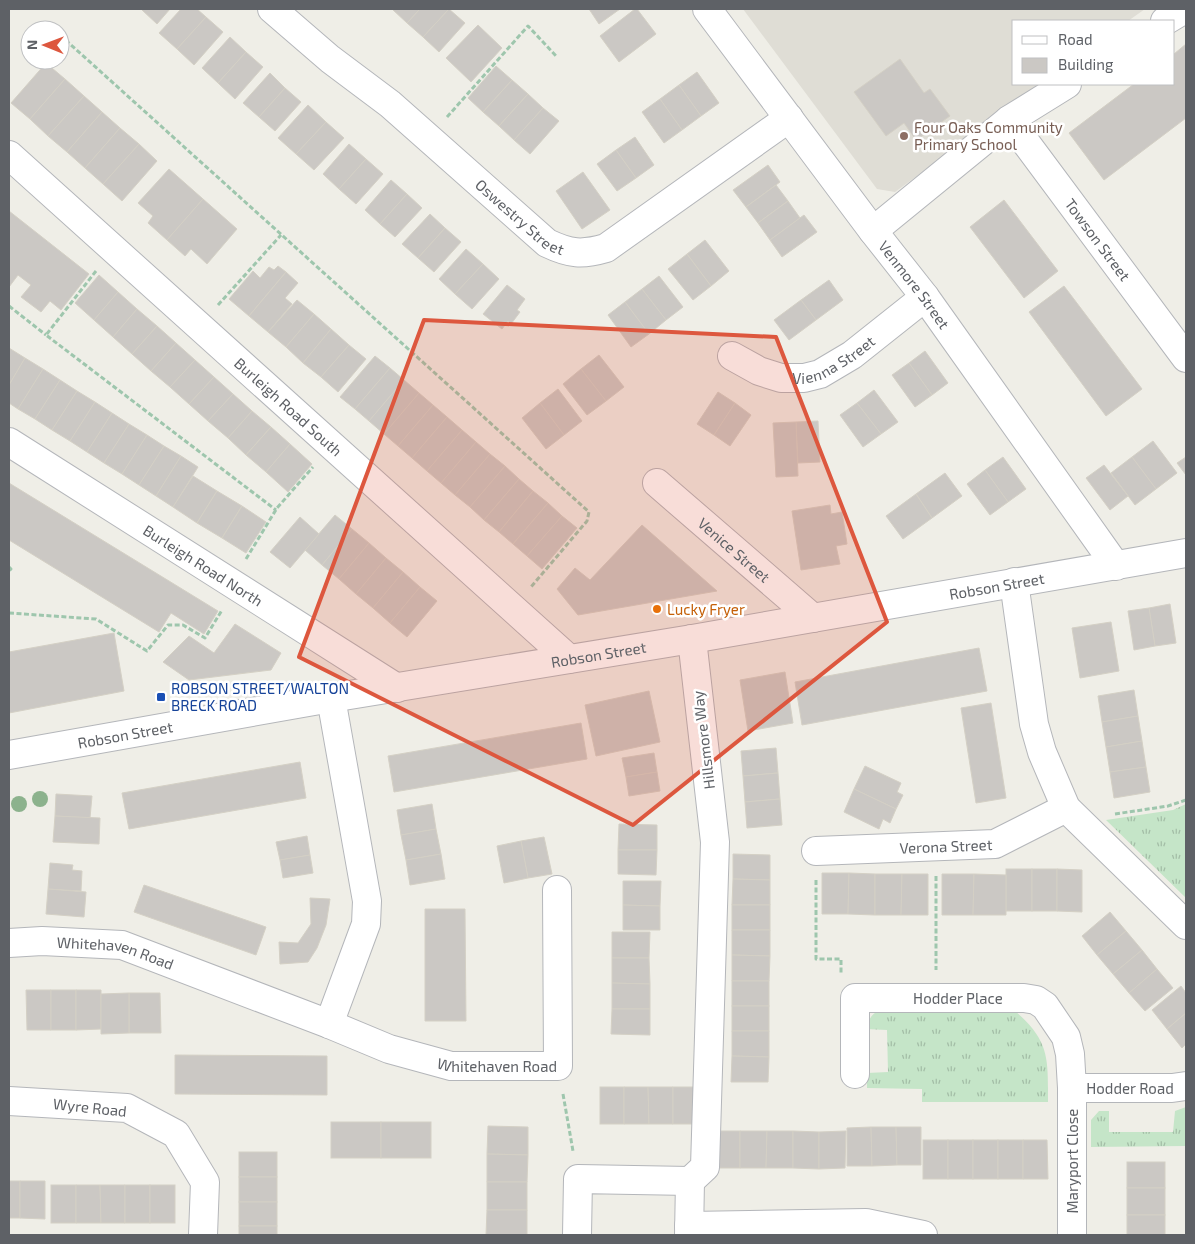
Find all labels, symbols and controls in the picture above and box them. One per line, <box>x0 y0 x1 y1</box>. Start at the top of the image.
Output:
north arrow <box>20 20 70 70</box>
legend <box>1012 20 1175 85</box>
text: Road <box>1058 30 1093 48</box>
text: N <box>23 40 40 50</box>
text: Building <box>1058 55 1114 73</box>
place label: Four Oaks Community Primary School <box>914 118 1063 153</box>
marker: Four Oaks Community Primary School <box>898 130 910 142</box>
street label: Oswestry Street <box>472 175 567 258</box>
street label: Towson Street <box>1061 195 1135 284</box>
street label: Venmore Street <box>875 237 954 332</box>
street label: Vienna Street <box>792 331 878 387</box>
street label: Burleigh Road South <box>231 354 346 460</box>
street label: Venice Street <box>694 514 774 586</box>
street label: Burleigh Road North <box>140 521 266 610</box>
street label: Robson Street <box>948 569 1046 603</box>
place label: Lucky Fryer <box>667 600 745 618</box>
marker: Lucky Fryer <box>651 603 663 615</box>
street label: Robson Street <box>549 638 648 671</box>
place label: ROBSON STREET/WALTON BRECK ROAD <box>171 679 349 714</box>
street label: Hillsmore Way <box>688 690 718 790</box>
marker: ROBSON STREET/WALTON BRECK ROAD <box>155 691 167 703</box>
street label: Robson Street <box>76 717 174 752</box>
street label: Verona Street <box>899 835 993 857</box>
street label: Whitehaven Road <box>56 933 176 973</box>
street label: Hodder Place <box>913 989 1003 1007</box>
street label: Whitehaven Road <box>435 1054 557 1075</box>
street label: Hodder Road <box>1086 1079 1174 1097</box>
street label: Wyre Road <box>52 1094 128 1120</box>
street label: Maryport Close <box>1063 1109 1081 1213</box>

